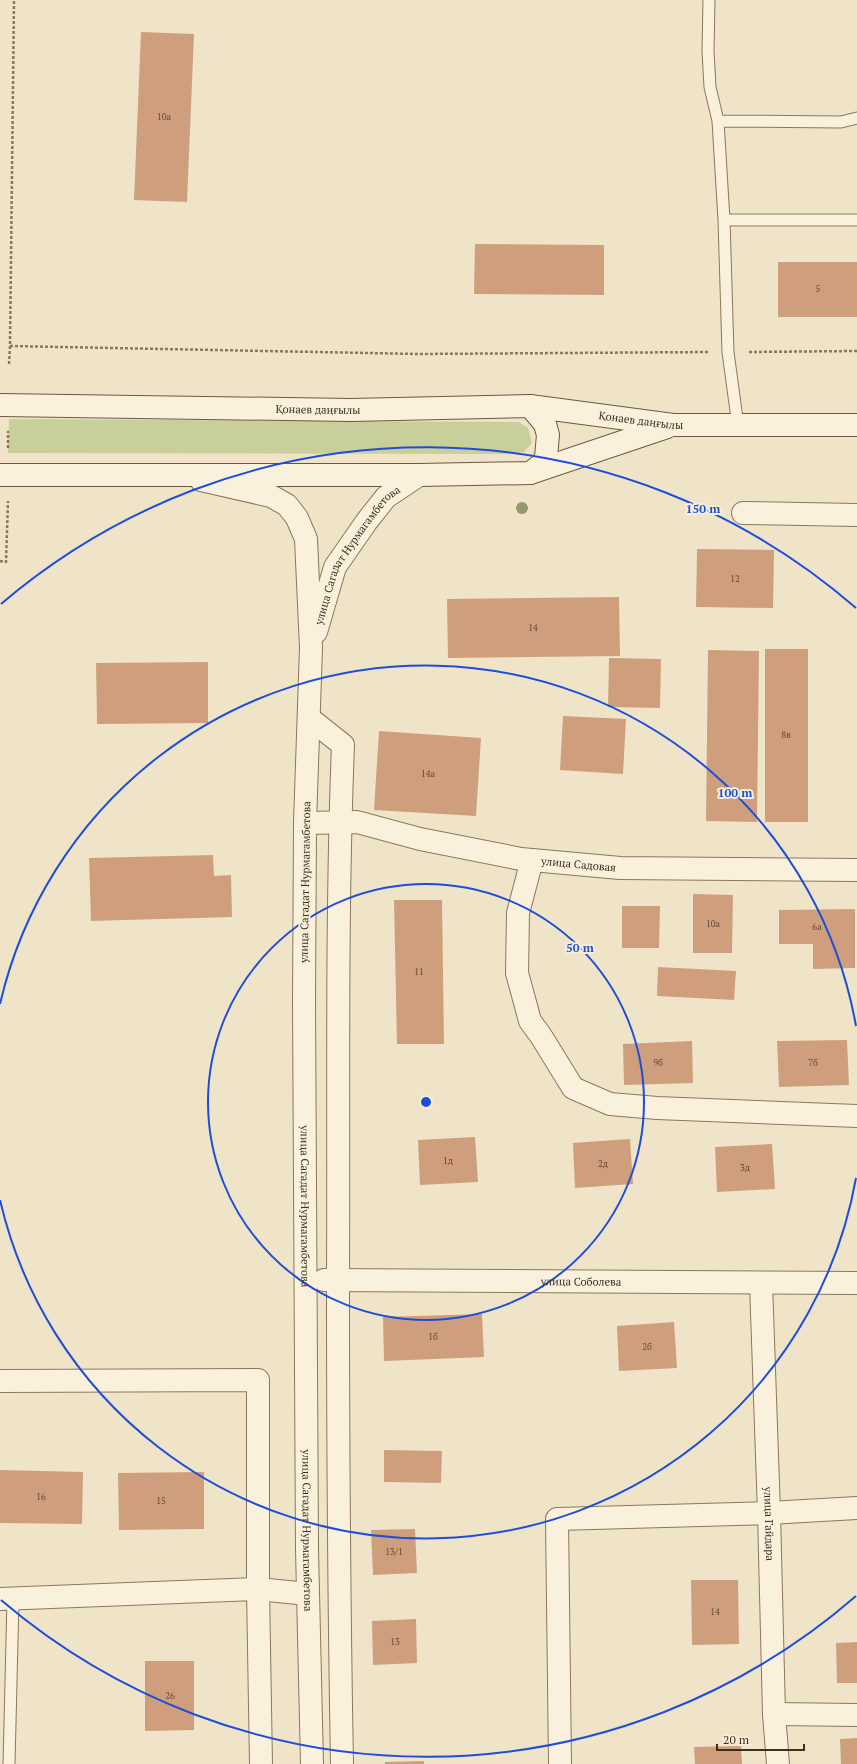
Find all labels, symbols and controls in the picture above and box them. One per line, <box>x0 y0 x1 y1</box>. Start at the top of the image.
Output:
house number: 10а <box>157 111 172 123</box>
house number: 5 <box>816 283 821 295</box>
street label: Қонаев даңғылы <box>275 402 361 417</box>
street label: Қонаев даңғылы <box>598 408 683 432</box>
street label: улица Сагадат Нурмагамбетова <box>311 482 403 627</box>
text: 150 m <box>686 501 720 516</box>
house number: 12 <box>730 573 740 585</box>
house number: 14 <box>528 622 538 634</box>
house number: 8в <box>781 729 791 741</box>
house number: 14а <box>421 768 436 780</box>
text: 100 m <box>718 785 752 800</box>
street label: улица Сагадат Нурмагамбетова <box>297 801 313 964</box>
street label: улица Садовая <box>539 854 617 875</box>
house number: 10а <box>706 918 721 930</box>
house number: 6а <box>812 921 822 933</box>
text: 50 m <box>566 940 594 955</box>
house number: 11 <box>414 966 424 978</box>
house number: 9б <box>653 1057 663 1069</box>
house number: 7б <box>808 1057 818 1069</box>
centre of rings <box>419 1095 433 1109</box>
street label: улица Сагадат Нурмагамбетова <box>298 1124 313 1288</box>
house number: 1д <box>443 1155 453 1167</box>
house number: 2д <box>598 1158 608 1170</box>
house number: 3д <box>740 1162 750 1174</box>
street label: улица Соболева <box>540 1274 622 1289</box>
house number: 1б <box>428 1331 438 1343</box>
house number: 2б <box>642 1341 652 1353</box>
street label: улица Сагадат Нурмагамбетова <box>299 1448 315 1612</box>
street label: улица Гайдара <box>761 1485 777 1562</box>
house number: 16 <box>36 1491 46 1503</box>
house number: 15 <box>156 1495 166 1507</box>
house number: 13/1 <box>385 1546 403 1558</box>
house number: 14 <box>710 1606 720 1618</box>
house number: 13 <box>390 1636 400 1648</box>
house number: 26 <box>165 1690 175 1702</box>
scale bar <box>717 1726 804 1752</box>
text: 20 m <box>723 1732 750 1747</box>

